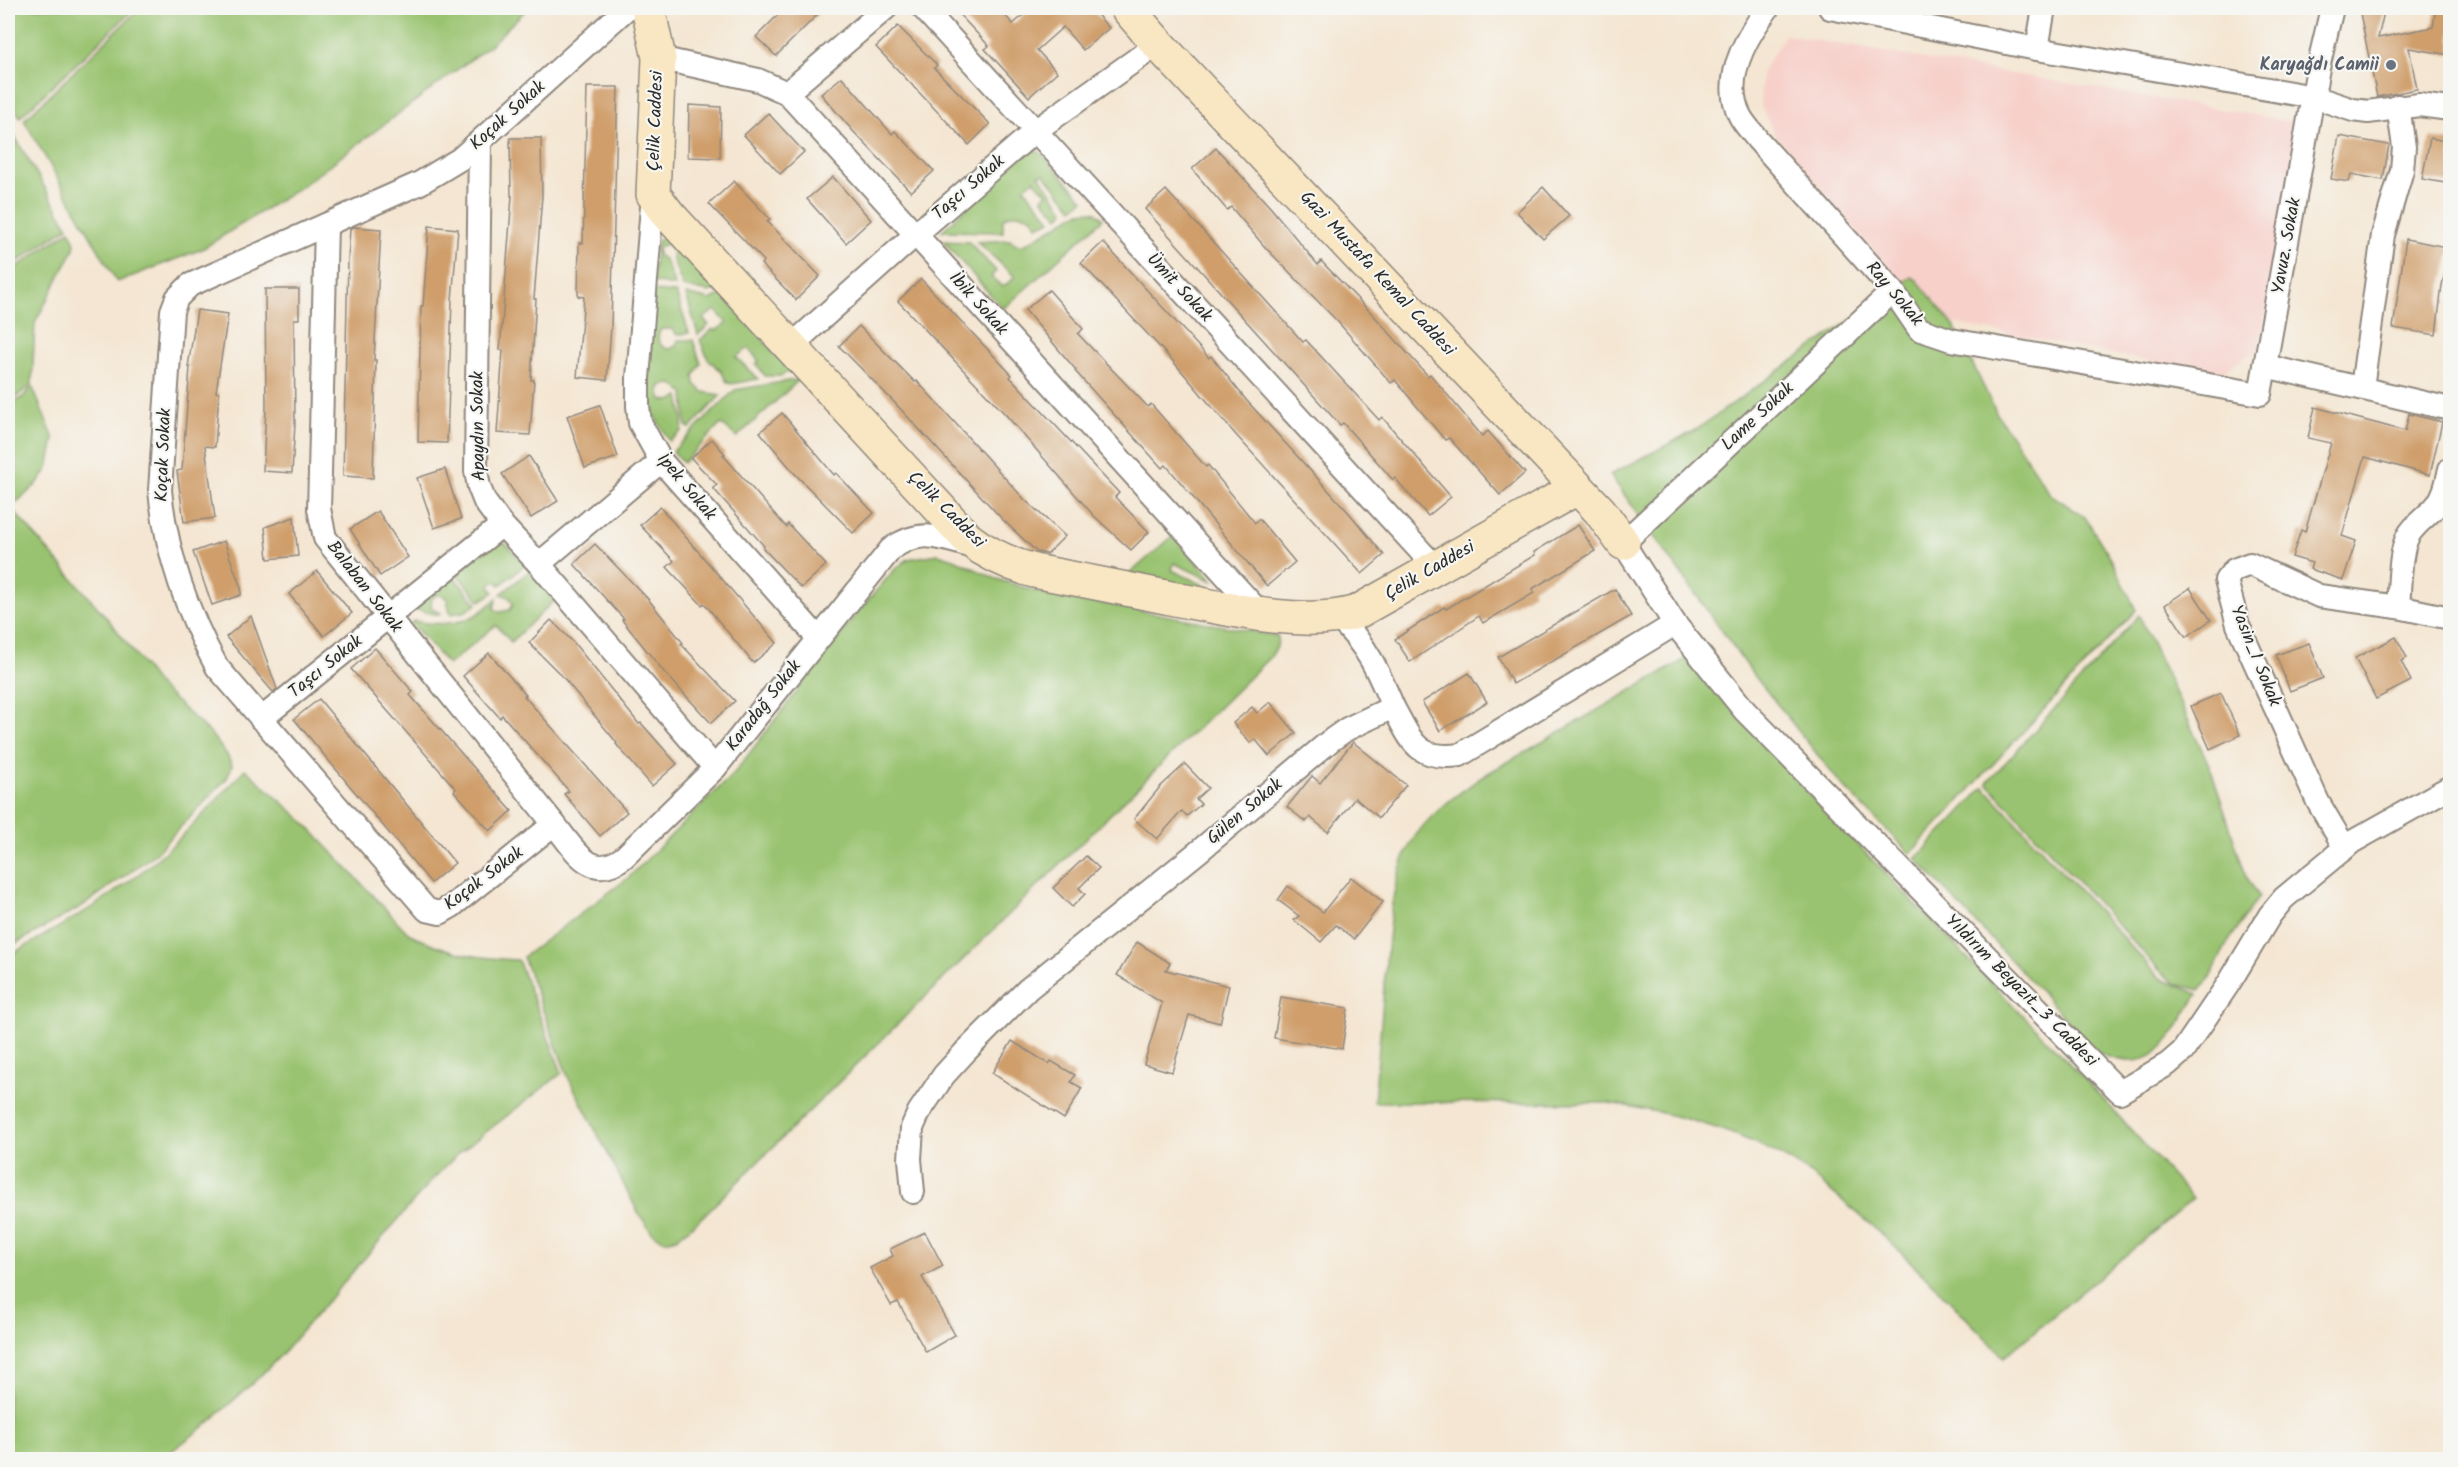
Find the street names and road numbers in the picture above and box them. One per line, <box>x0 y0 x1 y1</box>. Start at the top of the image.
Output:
street label: Çelik Caddesi <box>640 70 672 172</box>
street label: Koçak Sokak <box>463 73 553 158</box>
street label: Taşcı Sokak <box>926 148 1012 228</box>
street label: Gazi Mustafa Kemal Caddesi <box>1292 185 1462 364</box>
street label: Yavuz. Sokak <box>2264 195 2310 297</box>
street label: Ümit Sokak <box>1139 246 1219 330</box>
street label: Ray Sokak <box>1858 255 1930 333</box>
street label: İbik Sokak <box>941 265 1015 343</box>
street label: Apaydın Sokak <box>464 370 494 481</box>
street label: Lame Sokak <box>1715 375 1802 459</box>
street label: Koçak Sokak <box>148 407 180 502</box>
street label: İpek Sokak <box>649 447 723 528</box>
street label: Çelik Caddesi <box>900 464 992 556</box>
street label: Çelik Caddesi <box>1379 533 1481 609</box>
street label: Balaban Sokak <box>319 535 410 640</box>
street label: Yasin_1 Sokak <box>2221 601 2289 712</box>
street label: Taşcı Sokak <box>282 627 370 706</box>
street label: Karadağ Sokak <box>719 653 810 758</box>
street label: Gülen Sokak <box>1200 771 1290 853</box>
street label: Koçak Sokak <box>438 839 531 919</box>
street label: Yıldırım Beyazıt_3 Caddesi <box>1938 908 2105 1075</box>

